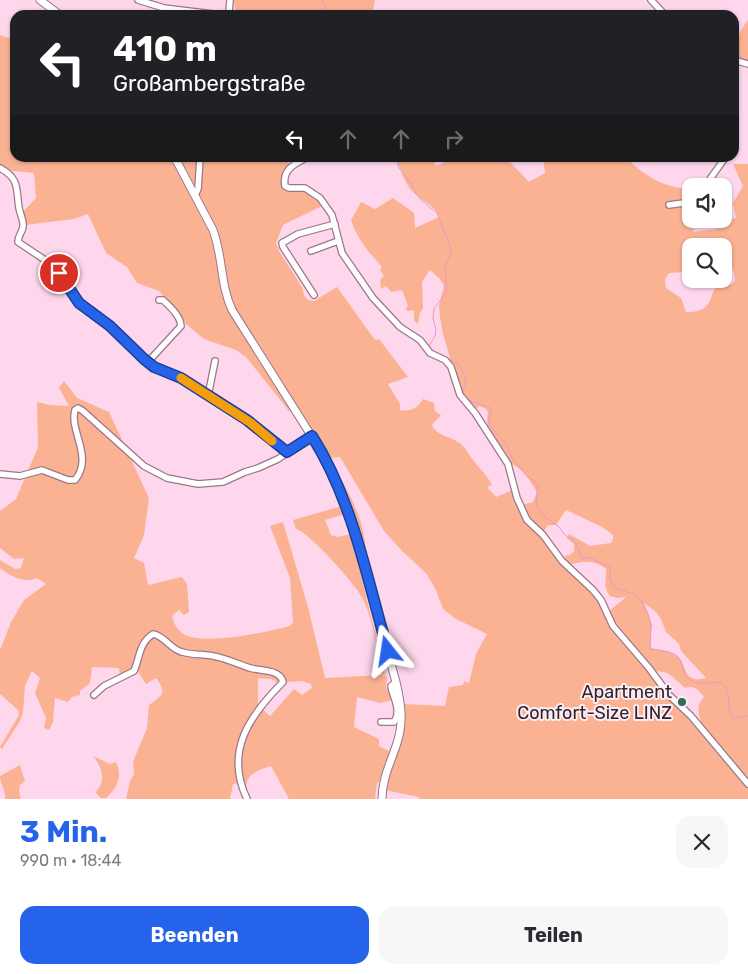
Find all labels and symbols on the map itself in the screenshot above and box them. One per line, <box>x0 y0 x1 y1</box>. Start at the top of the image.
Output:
pin <box>38 252 80 294</box>
position arrow <box>361 624 413 676</box>
place label: Apartment Comfort-Size LINZ <box>517 681 672 724</box>
marker: Apartment Comfort-Size LINZ <box>676 696 688 708</box>

